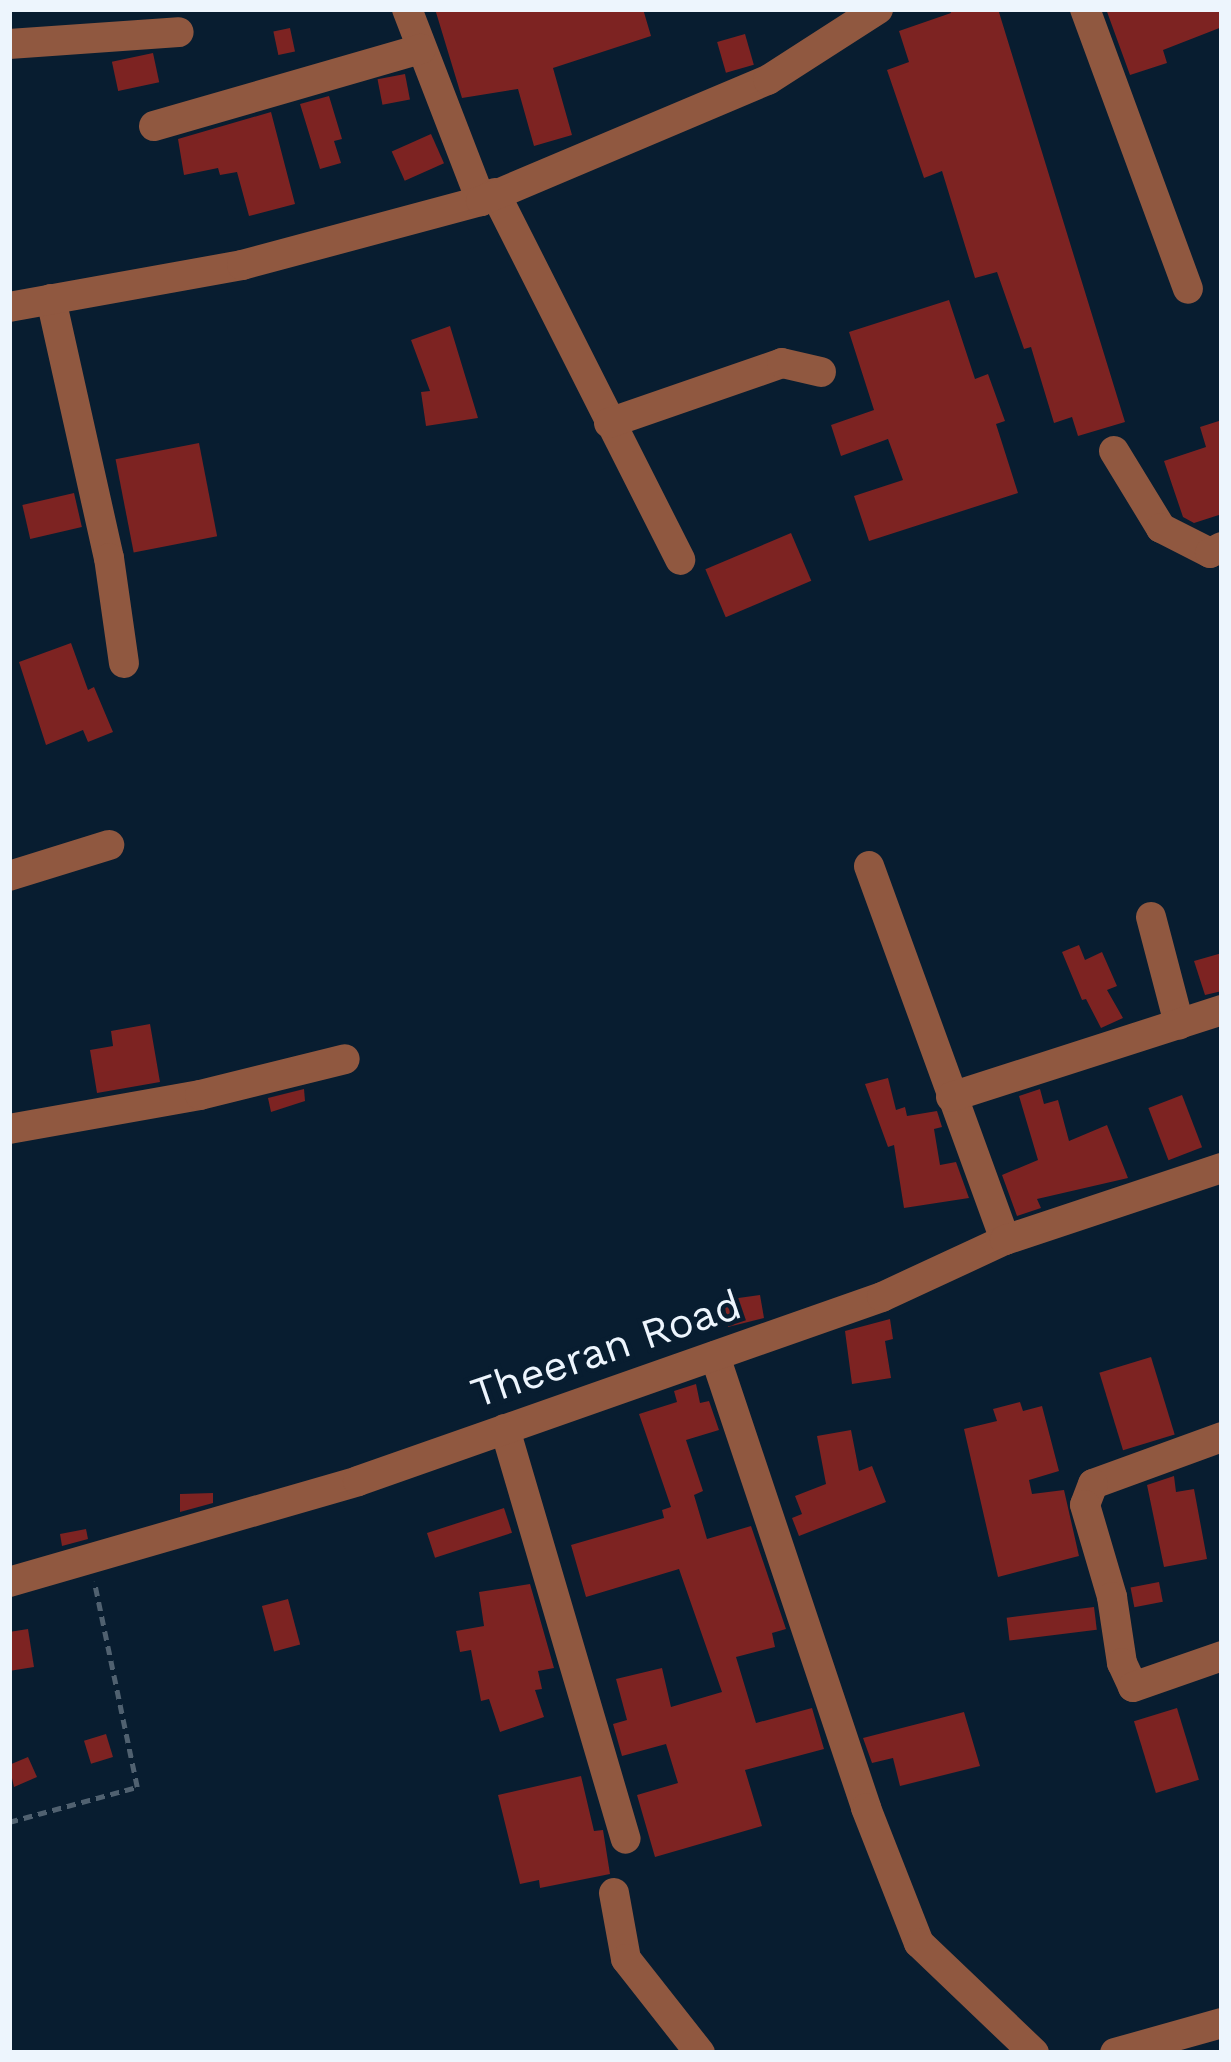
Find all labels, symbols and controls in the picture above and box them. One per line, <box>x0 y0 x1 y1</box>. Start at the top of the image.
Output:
street label: Theeran Road <box>464 1279 748 1419</box>

